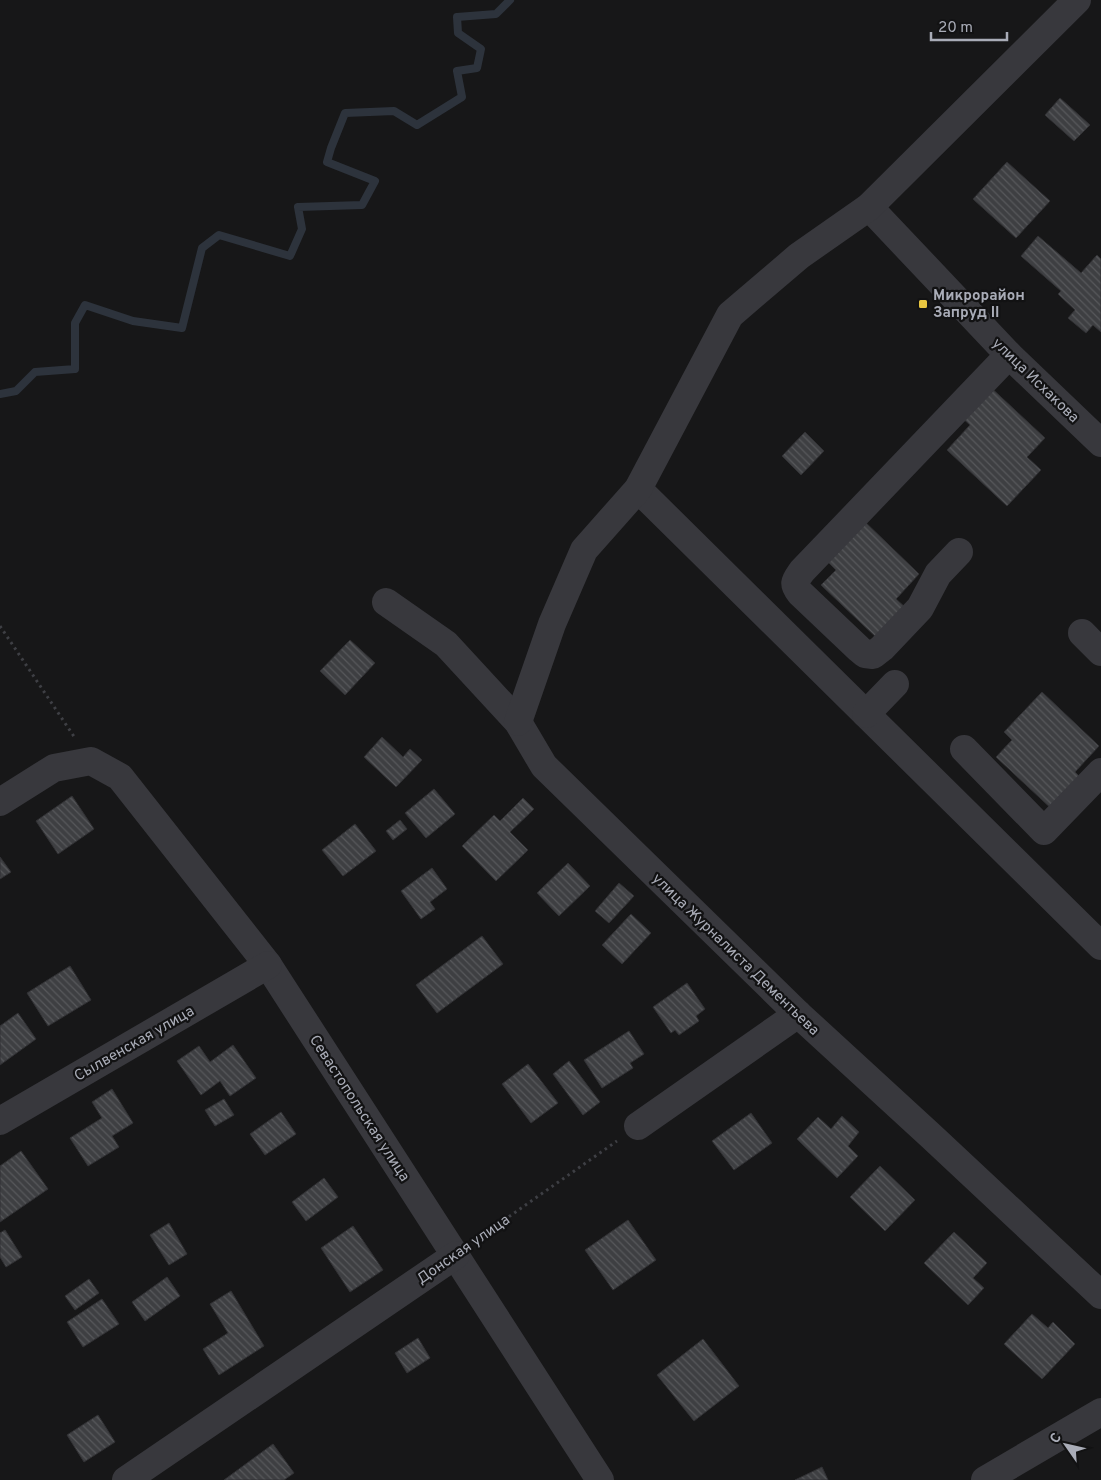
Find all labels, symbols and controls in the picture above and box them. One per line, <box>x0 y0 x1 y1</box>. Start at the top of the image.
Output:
scale bar <box>931 10 1007 42</box>
text: 20 m <box>938 19 973 38</box>
place label: Микрорайон Запруд II <box>933 287 1025 323</box>
marker: Микрорайон Запруд II <box>917 298 929 310</box>
street label: улица Исхакова <box>987 335 1082 427</box>
street label: улица Журналиста Дементьева <box>647 870 823 1040</box>
street label: Сылвенская улица <box>71 1002 198 1086</box>
street label: Севастопольская улица <box>304 1032 413 1186</box>
street label: Донская улица <box>414 1211 514 1289</box>
north arrow <box>1041 1420 1091 1470</box>
text: С <box>1047 1430 1066 1447</box>

